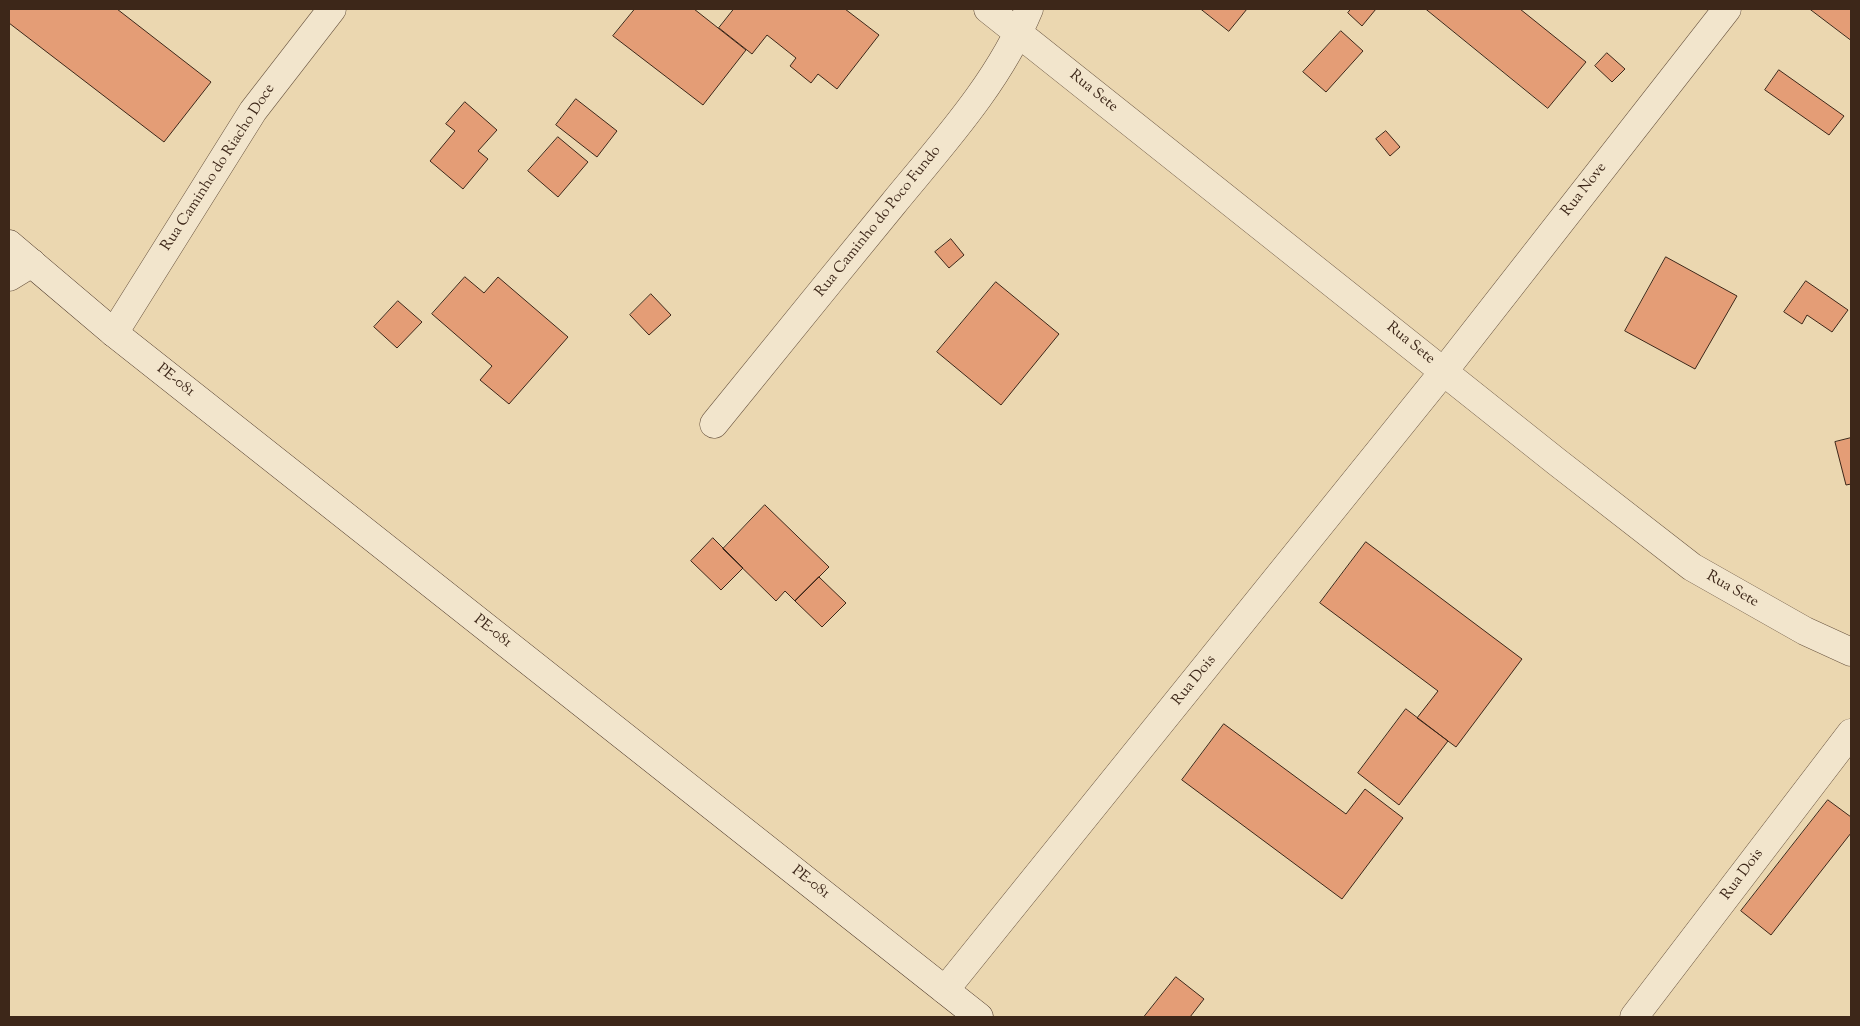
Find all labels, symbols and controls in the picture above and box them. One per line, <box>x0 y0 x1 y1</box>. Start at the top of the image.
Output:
street label: Rua Sete <box>1065 67 1121 117</box>
street label: Rua Caminho do Riacho Doce <box>158 81 280 255</box>
street label: Rua Caminho do Poco Fundo <box>812 143 946 301</box>
street label: Rua Nove <box>1559 160 1611 220</box>
street label: Rua Sete <box>1382 319 1438 369</box>
street label: PE-081 <box>152 361 198 401</box>
street label: Rua Sete <box>1703 568 1761 612</box>
street label: PE-081 <box>469 612 515 652</box>
street label: Rua Dois <box>1169 652 1221 710</box>
street label: Rua Dois <box>1718 846 1768 904</box>
street label: PE-081 <box>787 863 833 903</box>

